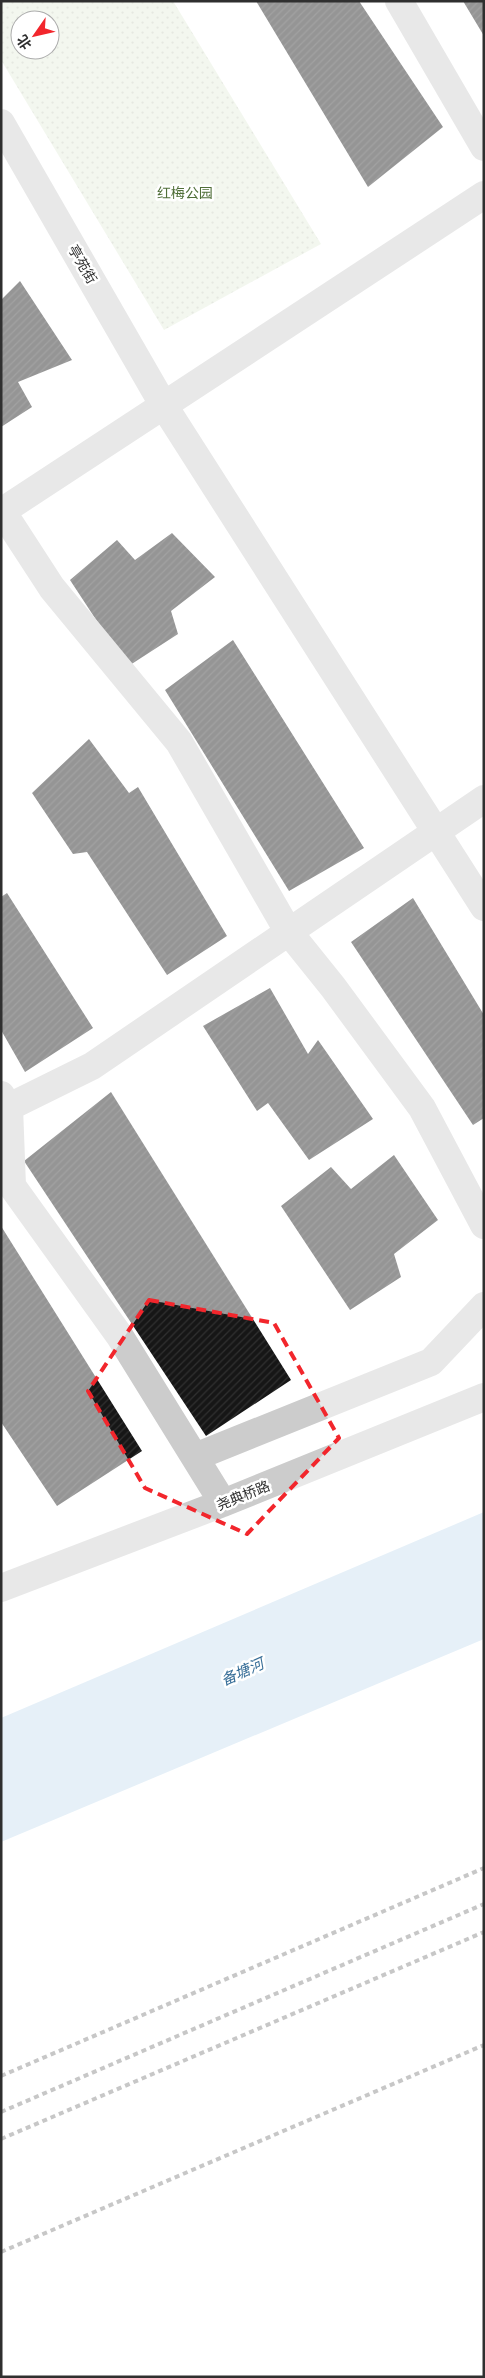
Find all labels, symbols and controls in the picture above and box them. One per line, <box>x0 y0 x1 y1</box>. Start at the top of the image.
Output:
north arrow <box>10 10 60 60</box>
text: 北 <box>13 32 35 53</box>
park label: 红梅公园 <box>157 184 213 201</box>
street label: 亭苑街 <box>65 242 101 286</box>
street label: 尧典桥路 <box>214 1477 272 1513</box>
water label: 备塘河 <box>218 1652 269 1688</box>

